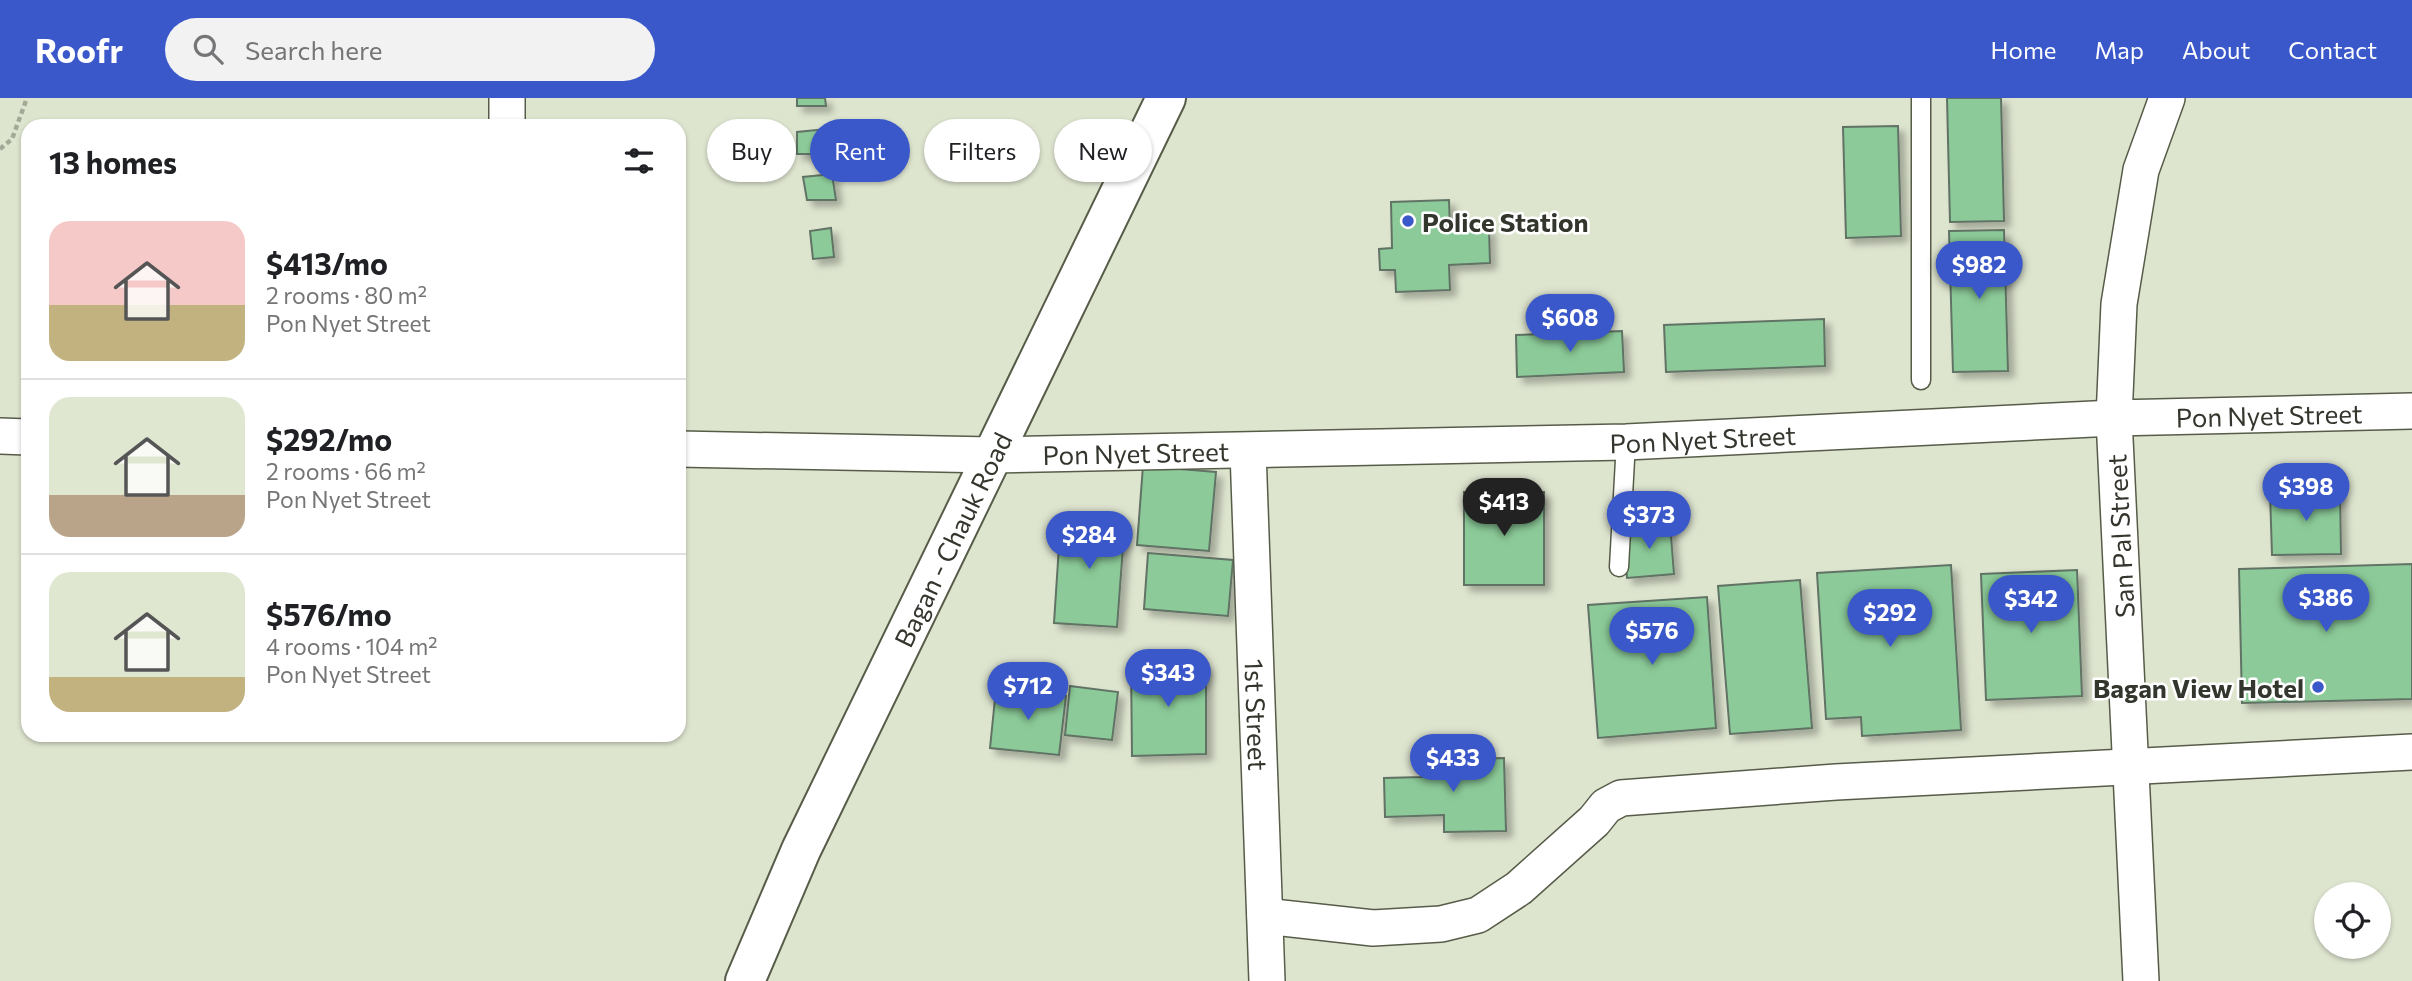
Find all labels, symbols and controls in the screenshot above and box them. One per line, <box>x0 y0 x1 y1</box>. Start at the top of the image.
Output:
search box <box>165 18 655 81</box>
text: Roofr <box>35 29 123 70</box>
icon: search <box>189 30 227 68</box>
text: Search here <box>245 34 383 65</box>
text: Home <box>1991 35 2057 64</box>
text: Map <box>2095 35 2144 64</box>
text: About <box>2182 35 2250 64</box>
text: Contact <box>2288 35 2377 64</box>
chip: Buy <box>707 119 796 182</box>
chip: Rent <box>810 119 910 182</box>
chip: Filters <box>924 119 1040 182</box>
chip: New <box>1054 119 1152 182</box>
icon: filters <box>620 142 658 180</box>
text: 13 homes <box>49 143 177 180</box>
place label: Police Station <box>1422 206 1588 237</box>
marker: Police Station <box>1400 213 1416 229</box>
pin: $982 <box>1938 242 2020 301</box>
text: $413/mo <box>266 244 388 281</box>
icon: home <box>105 249 189 333</box>
text: $982 <box>1952 250 2006 278</box>
text: 2 rooms · 80 m² <box>266 281 427 309</box>
pin: $608 <box>1529 294 1611 354</box>
text: $608 <box>1542 303 1598 331</box>
text: Pon Nyet Street <box>266 309 431 337</box>
street label: Pon Nyet Street <box>2176 397 2363 432</box>
street label: Pon Nyet Street <box>1609 418 1797 458</box>
text: $292/mo <box>266 420 392 457</box>
icon: home <box>105 425 189 509</box>
street label: Bagan - Chauk Road <box>887 427 1017 651</box>
street label: Pon Nyet Street <box>1042 435 1230 469</box>
street label: San Pal Street <box>2100 453 2140 619</box>
text: 2 rooms · 66 m² <box>266 457 426 485</box>
pin: $398 <box>2265 464 2347 523</box>
text: $398 <box>2278 472 2334 500</box>
pin: $413 <box>1463 478 1545 538</box>
text: Pon Nyet Street <box>266 485 431 513</box>
text: $413 <box>1479 487 1529 515</box>
pin: $373 <box>1608 491 1690 551</box>
text: $373 <box>1623 500 1675 528</box>
pin: $284 <box>1048 512 1130 571</box>
text: $284 <box>1062 520 1116 548</box>
pin: $386 <box>2285 574 2367 634</box>
pin: $342 <box>1990 575 2072 635</box>
text: $386 <box>2298 583 2354 611</box>
text: $342 <box>2004 584 2058 612</box>
pin: $292 <box>1849 589 1931 649</box>
text: $576/mo <box>266 595 392 632</box>
text: $292 <box>1863 598 1917 626</box>
icon: home <box>105 600 189 684</box>
pin: $576 <box>1611 608 1693 667</box>
text: $576 <box>1625 616 1679 644</box>
text: 4 rooms · 104 m² <box>266 632 438 660</box>
pin: $343 <box>1127 650 1209 709</box>
text: $343 <box>1141 658 1195 686</box>
street label: 1st Street <box>1240 658 1275 771</box>
text: Pon Nyet Street <box>266 660 431 688</box>
pin: $712 <box>987 662 1069 722</box>
text: $712 <box>1003 671 1053 699</box>
place label: Bagan View Hotel <box>2093 672 2304 703</box>
marker: Bagan View Hotel <box>2310 679 2326 695</box>
pin: $433 <box>1412 734 1494 794</box>
text: $433 <box>1426 743 1480 771</box>
map controls <box>2314 882 2391 959</box>
button: locate <box>2314 882 2391 959</box>

